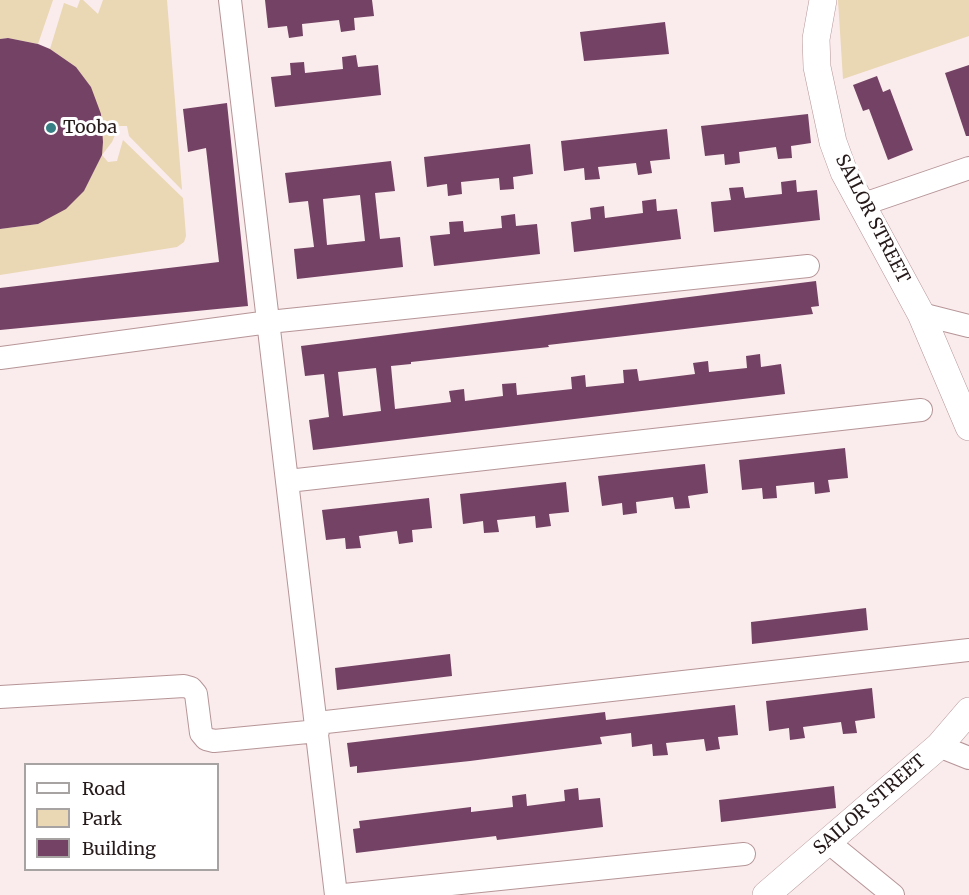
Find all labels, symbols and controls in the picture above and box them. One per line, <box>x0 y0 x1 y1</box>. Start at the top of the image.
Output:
place label: Tooba <box>63 117 117 139</box>
marker: Tooba <box>44 121 58 135</box>
street label: SAILOR STREET <box>830 151 914 287</box>
street label: SAILOR STREET <box>810 750 930 860</box>
legend <box>24 763 219 871</box>
text: Road <box>82 777 126 800</box>
text: Park <box>82 807 122 830</box>
text: Building <box>82 837 156 860</box>

